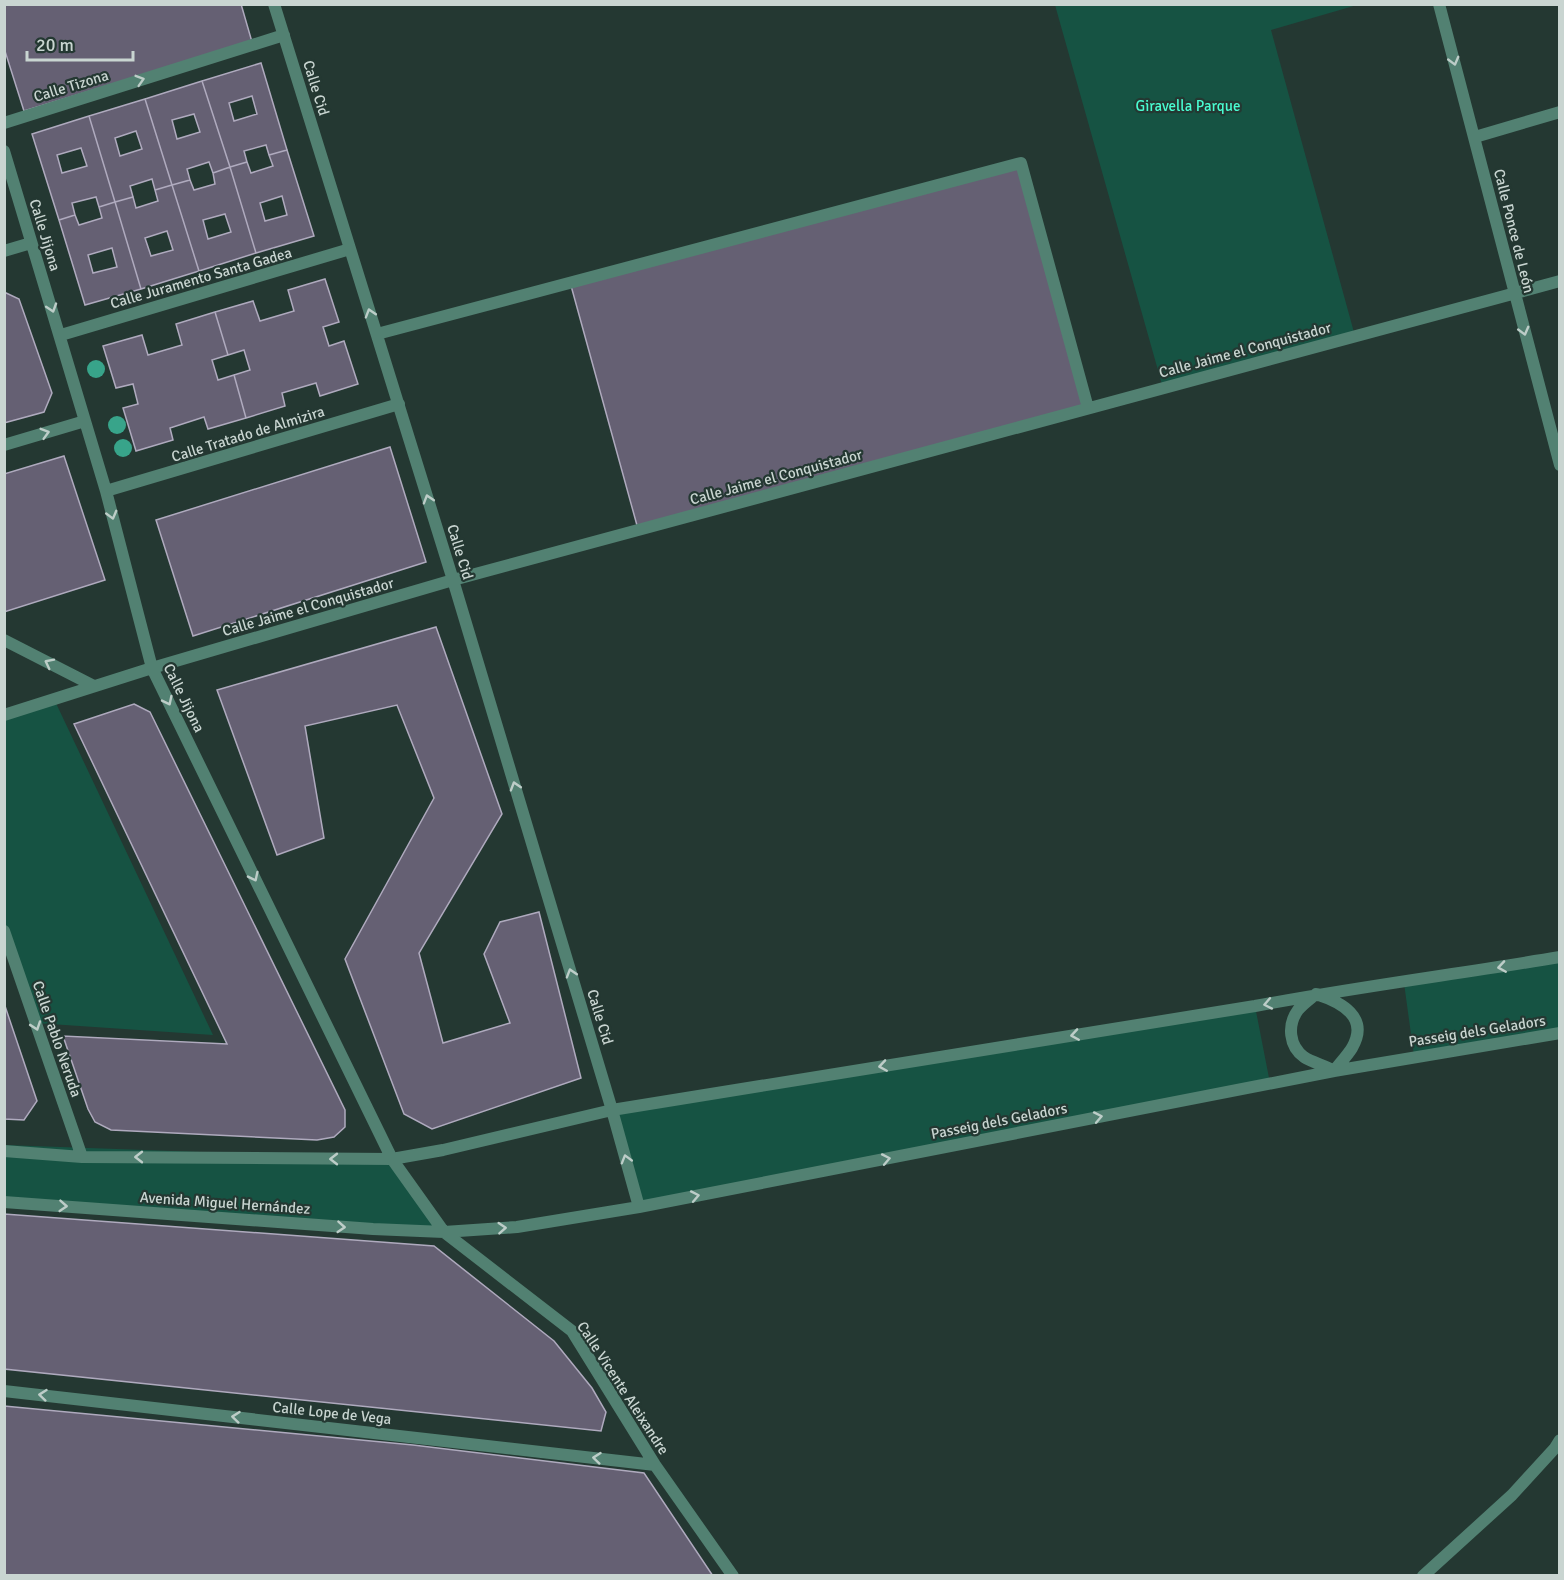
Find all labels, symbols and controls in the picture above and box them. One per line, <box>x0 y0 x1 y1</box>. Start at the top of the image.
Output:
scale bar <box>27 24 134 62</box>
text: 20 m <box>36 34 74 56</box>
one-way arrow <box>1447 55 1459 66</box>
street label: Calle Cid <box>299 58 333 118</box>
street label: Calle Tizona <box>31 66 111 106</box>
one-way arrow <box>134 75 145 87</box>
park label: Giravella Parque <box>1136 97 1240 115</box>
street label: Calle Ponce de León <box>1490 167 1538 295</box>
street label: Calle Jijona <box>26 197 64 273</box>
street label: Calle Juramento Santa Gadea <box>108 243 294 313</box>
one-way arrow <box>44 302 57 313</box>
one-way arrow <box>365 308 378 319</box>
street label: Calle Jaime el Conquistador <box>1157 318 1334 382</box>
one-way arrow <box>1517 326 1530 336</box>
street label: Calle Tratado de Almizira <box>169 402 327 466</box>
one-way arrow <box>39 428 50 440</box>
street label: Calle Jaime el Conquistador <box>688 445 865 509</box>
one-way arrow <box>423 494 435 505</box>
one-way arrow <box>105 510 118 520</box>
street label: Calle Cid <box>443 522 477 582</box>
street label: Calle Jaime el Conquistador <box>220 574 396 640</box>
one-way arrow <box>45 659 55 670</box>
street label: Calle Jijona <box>160 661 208 735</box>
one-way arrow <box>161 695 173 706</box>
one-way arrow <box>510 782 522 792</box>
one-way arrow <box>246 870 258 881</box>
one-way arrow <box>1497 960 1506 972</box>
one-way arrow <box>566 968 578 979</box>
street label: Calle Pablo Neruda <box>29 978 85 1100</box>
street label: Calle Cid <box>583 987 617 1047</box>
one-way arrow <box>1263 997 1273 1010</box>
street label: Passeig dels Geladors <box>1407 1011 1547 1051</box>
one-way arrow <box>29 1020 42 1031</box>
one-way arrow <box>1071 1028 1081 1041</box>
one-way arrow <box>878 1059 888 1072</box>
street label: Passeig dels Geladors <box>929 1099 1069 1143</box>
one-way arrow <box>1092 1111 1102 1124</box>
one-way arrow <box>134 1151 143 1164</box>
one-way arrow <box>329 1153 338 1165</box>
one-way arrow <box>881 1153 891 1166</box>
one-way arrow <box>620 1154 633 1164</box>
street label: Avenida Miguel Hernández <box>139 1188 311 1218</box>
one-way arrow <box>689 1191 699 1204</box>
one-way arrow <box>58 1199 67 1212</box>
one-way arrow <box>337 1220 346 1233</box>
one-way arrow <box>498 1221 507 1234</box>
street label: Calle Vicente Aleixandre <box>573 1318 673 1458</box>
one-way arrow <box>38 1389 47 1402</box>
street label: Calle Lope de Vega <box>272 1398 392 1428</box>
one-way arrow <box>232 1411 241 1424</box>
one-way arrow <box>592 1452 602 1465</box>

